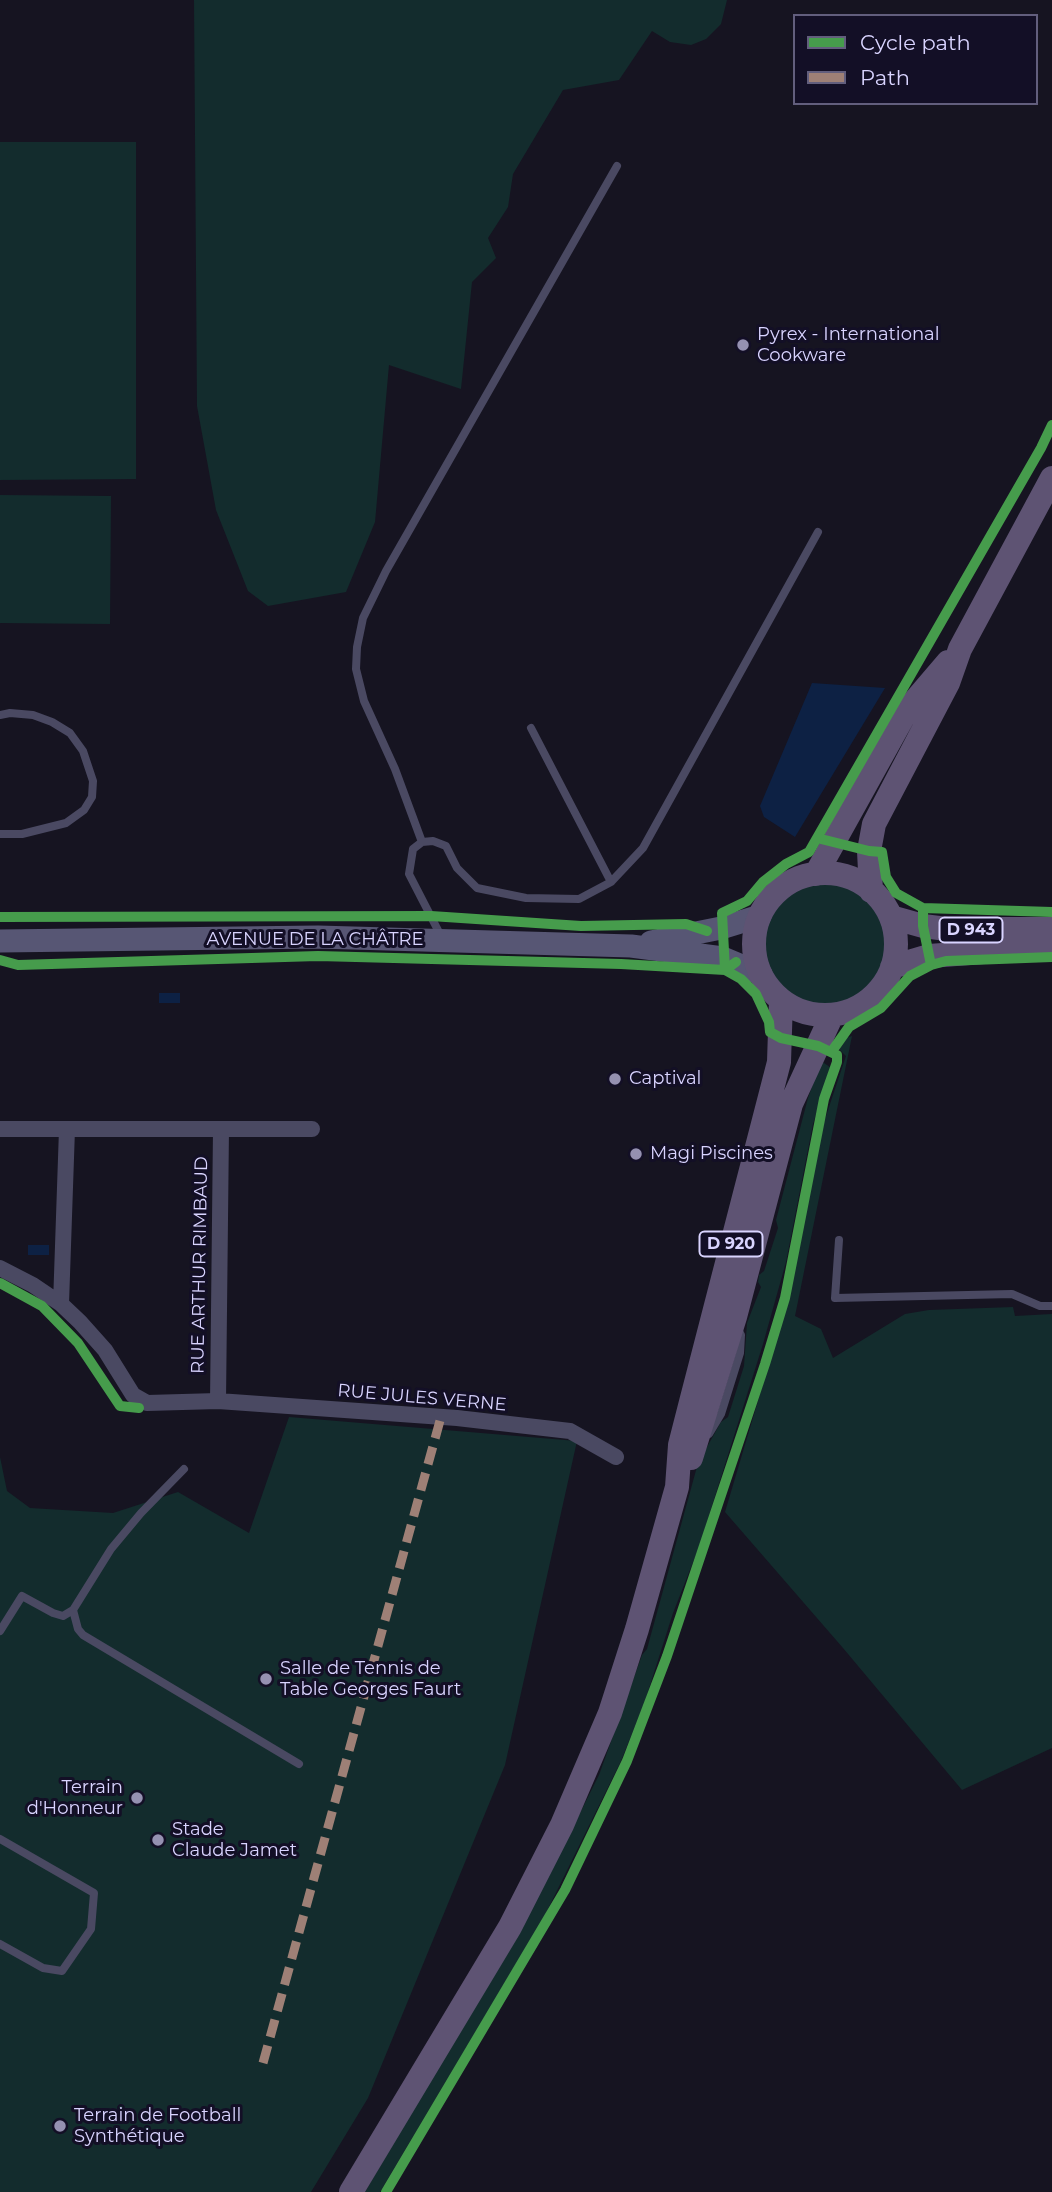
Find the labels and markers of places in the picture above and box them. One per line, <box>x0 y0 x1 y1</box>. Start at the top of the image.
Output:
place label: Pyrex - International Cookware <box>757 324 940 366</box>
marker: Pyrex - International Cookware <box>735 337 751 353</box>
place label: Captival <box>629 1068 701 1090</box>
marker: Captival <box>607 1071 623 1087</box>
place label: Magi Piscines <box>650 1143 773 1165</box>
marker: Magi Piscines <box>628 1146 644 1162</box>
place label: Salle de Tennis de Table Georges Faurt <box>280 1658 461 1700</box>
marker: Salle de Tennis de Table Georges Faurt <box>258 1671 274 1687</box>
place label: Terrain d'Honneur <box>27 1777 123 1820</box>
marker: Terrain d'Honneur <box>129 1790 145 1806</box>
place label: Stade Claude Jamet <box>172 1819 297 1862</box>
marker: Stade Claude Jamet <box>150 1832 166 1848</box>
place label: Terrain de Football Synthétique <box>74 2105 241 2148</box>
marker: Terrain de Football Synthétique <box>52 2118 68 2134</box>

